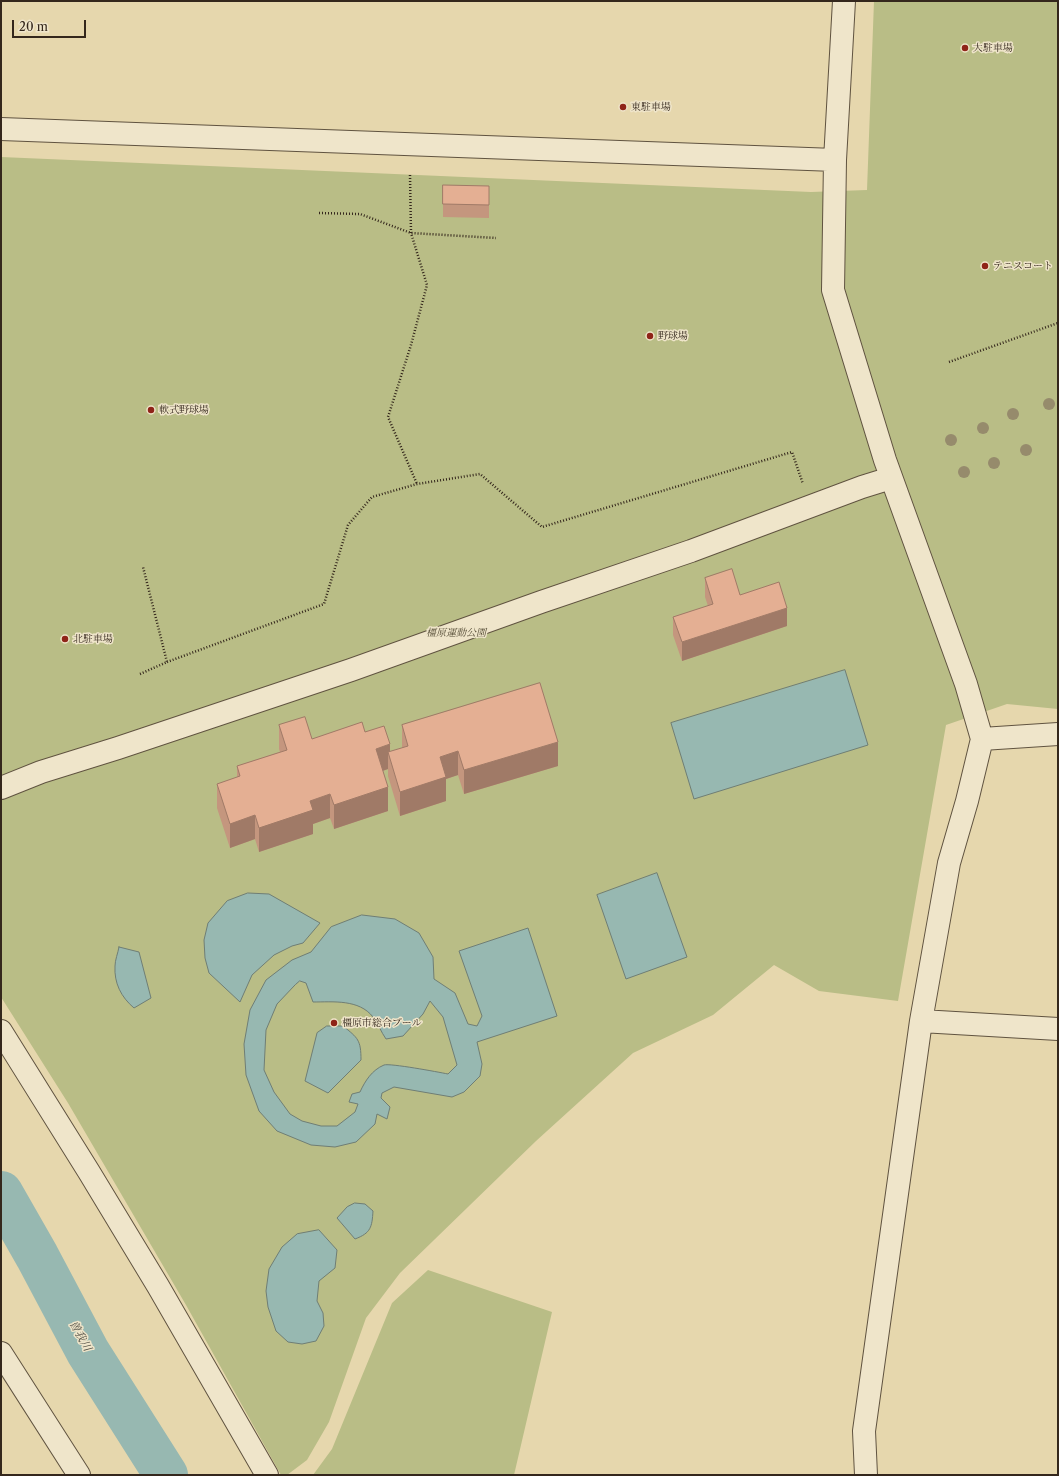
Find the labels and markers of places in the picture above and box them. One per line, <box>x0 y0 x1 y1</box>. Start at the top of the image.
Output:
place label: 大駐車場 <box>973 42 1013 54</box>
marker: 大駐車場 <box>960 43 970 53</box>
place label: 東駐車場 <box>631 101 671 113</box>
marker: 東駐車場 <box>618 102 628 112</box>
place label: テニスコート <box>993 260 1053 272</box>
marker: テニスコート <box>980 261 990 271</box>
place label: 野球場 <box>658 330 688 342</box>
marker: 野球場 <box>645 331 655 341</box>
place label: 軟式野球場 <box>159 404 209 416</box>
marker: 軟式野球場 <box>146 405 156 415</box>
place label: 北駐車場 <box>73 633 113 645</box>
marker: 北駐車場 <box>60 634 70 644</box>
place label: 橿原市総合プール <box>342 1017 422 1029</box>
marker: 橿原市総合プール <box>329 1018 339 1028</box>

